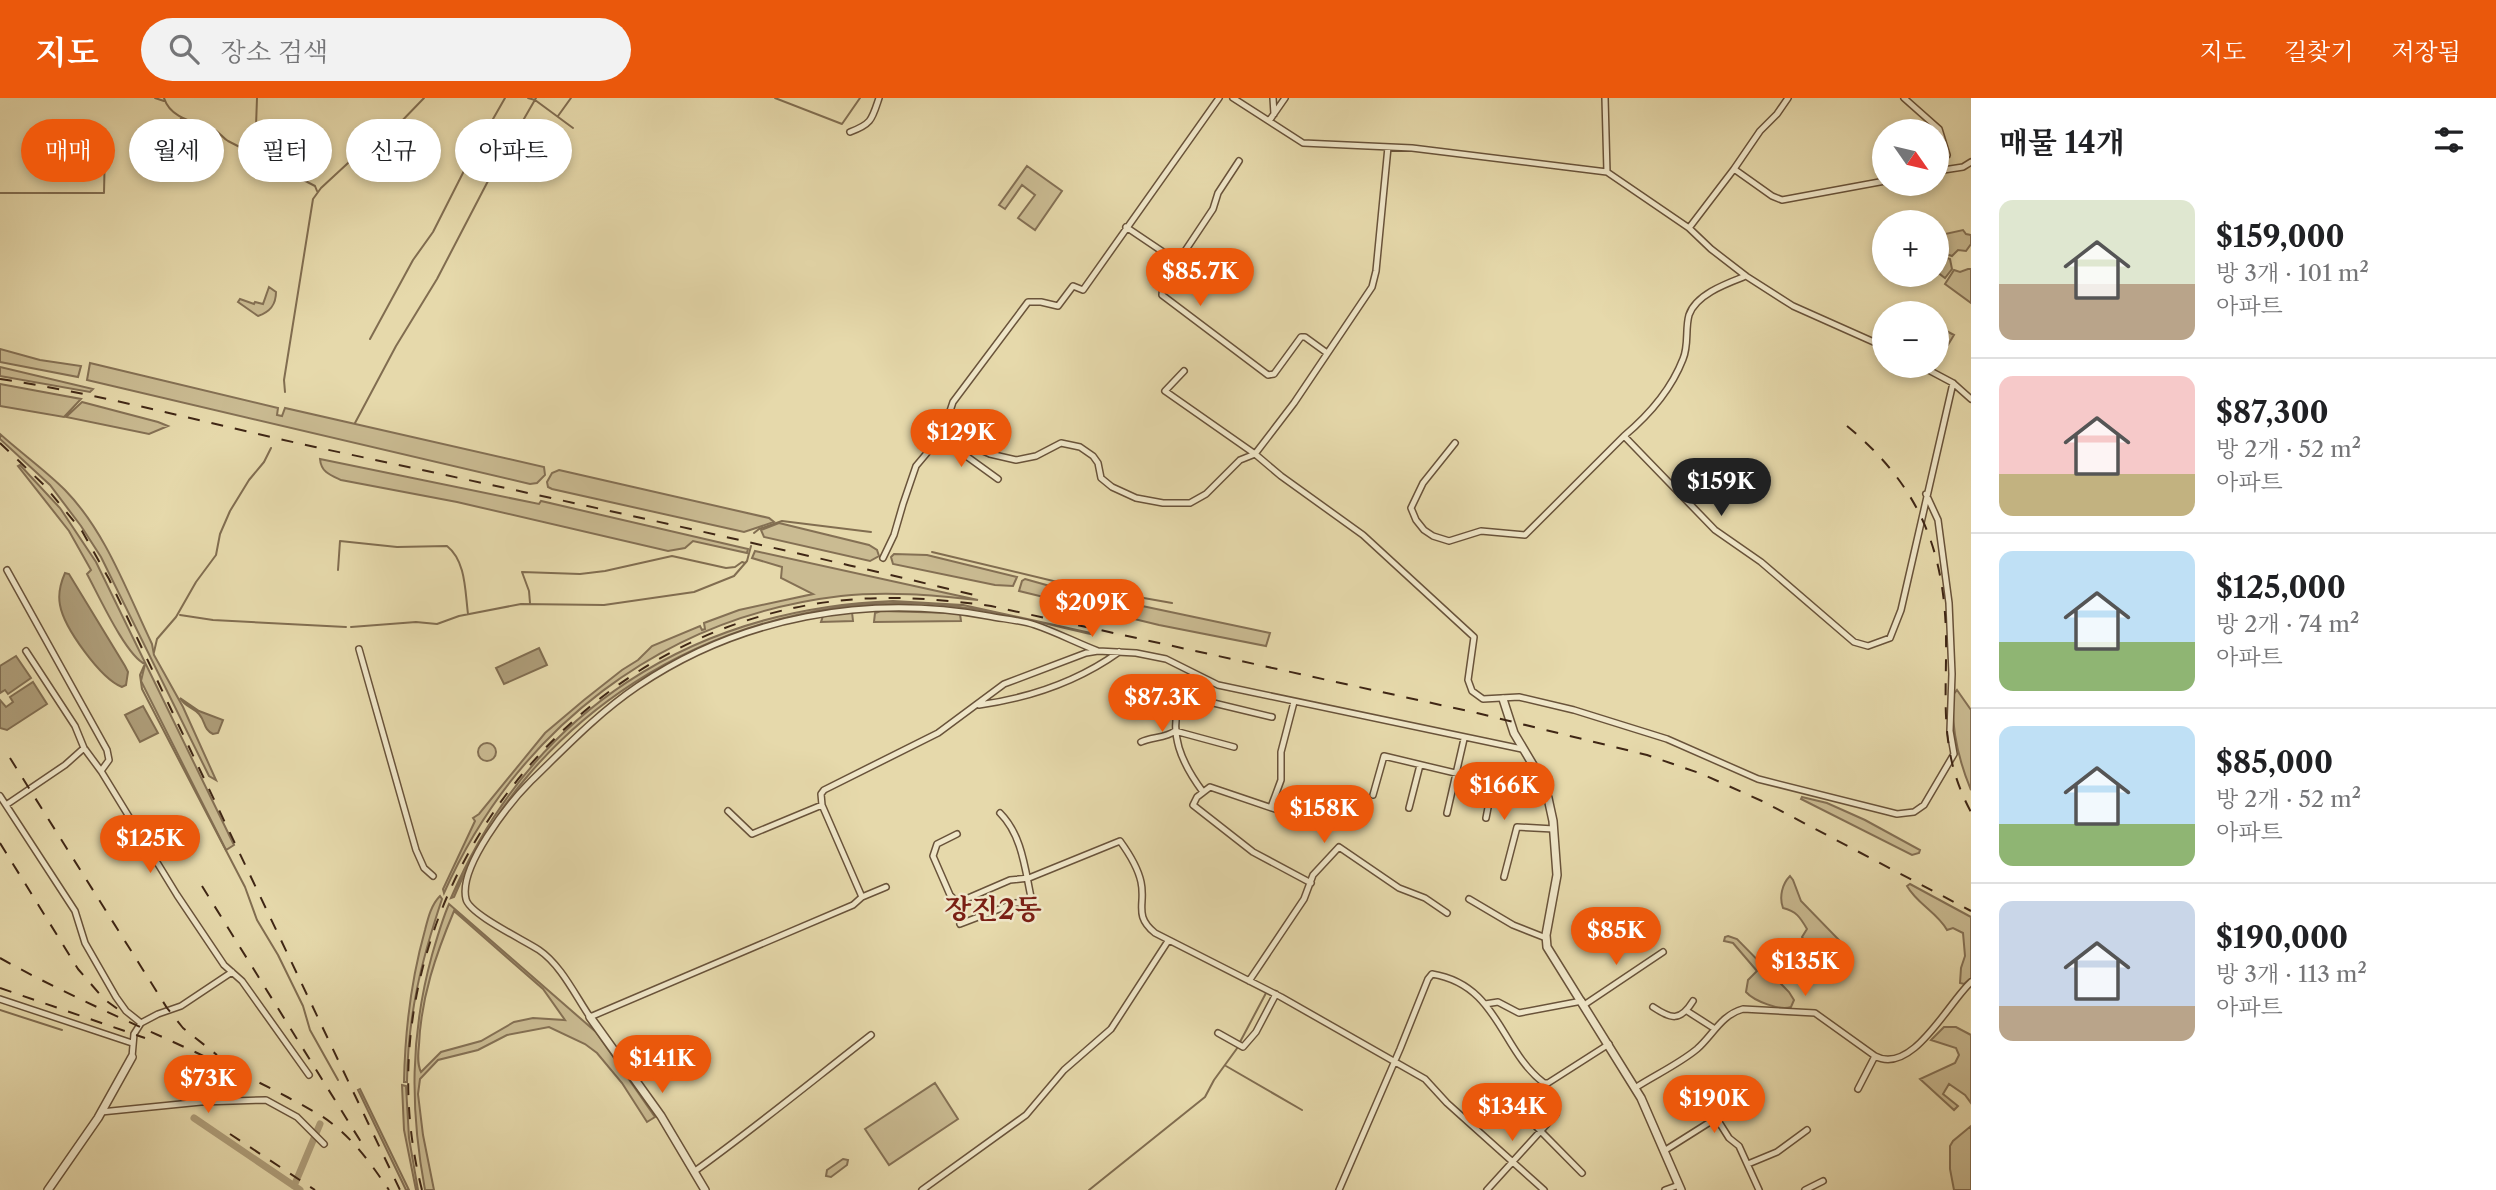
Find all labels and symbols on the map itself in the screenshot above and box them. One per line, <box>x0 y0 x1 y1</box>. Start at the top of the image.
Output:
north arrow <box>1872 119 1950 196</box>
pin: $85.7K <box>1143 248 1257 308</box>
pin: $129K <box>912 410 1010 469</box>
pin: $159K <box>1672 458 1770 518</box>
pin: $209K <box>1043 580 1141 639</box>
pin: $87.3K <box>1105 674 1219 734</box>
pin: $166K <box>1455 762 1553 822</box>
pin: $158K <box>1275 786 1373 845</box>
pin: $125K <box>101 816 199 875</box>
district label: 장진2동 <box>944 892 1042 926</box>
pin: $85K <box>1575 908 1657 967</box>
pin: $135K <box>1756 939 1854 998</box>
pin: $141K <box>613 1035 711 1095</box>
pin: $73K <box>167 1056 249 1115</box>
pin: $190K <box>1665 1076 1763 1135</box>
pin: $134K <box>1463 1084 1561 1143</box>

